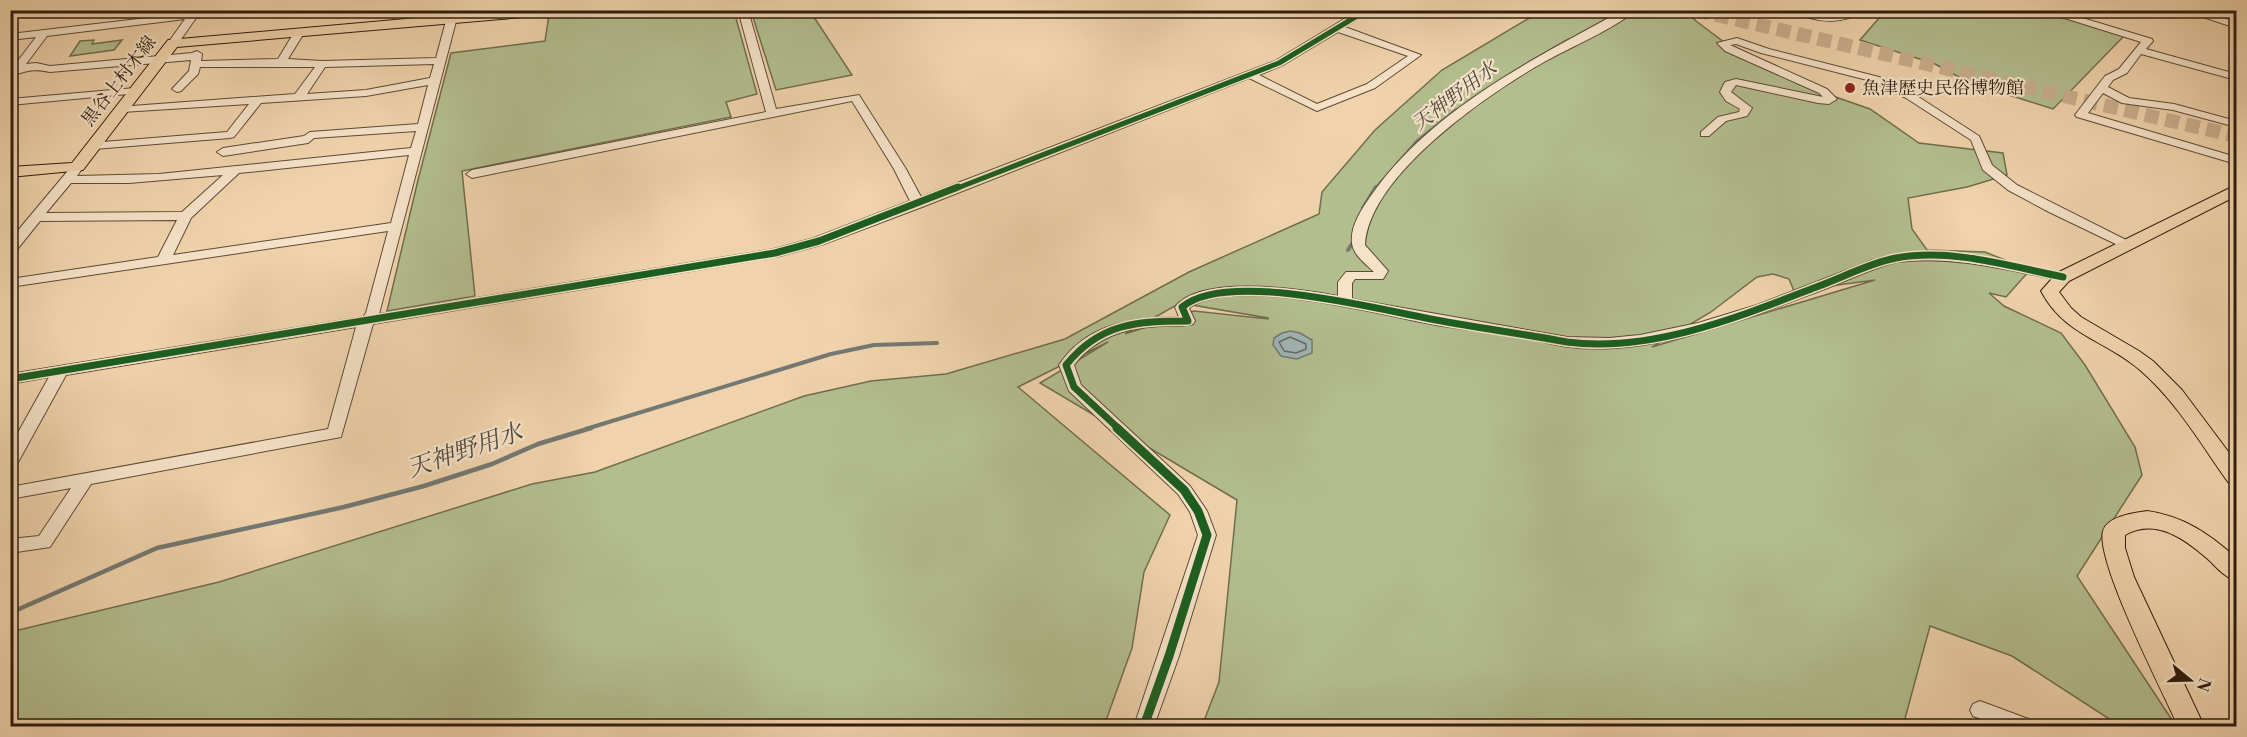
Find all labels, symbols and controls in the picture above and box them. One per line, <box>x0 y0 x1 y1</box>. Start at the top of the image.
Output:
street label: 黒谷上村木線 <box>77 31 161 131</box>
water label: 天神野用水 <box>1408 56 1504 137</box>
place label: 魚津歴史民俗博物館 <box>1862 77 2024 100</box>
marker: 魚津歴史民俗博物館 <box>1843 81 1857 95</box>
water label: 天神野用水 <box>403 417 529 485</box>
north arrow <box>2160 650 2220 710</box>
text: N <box>2192 675 2215 694</box>

